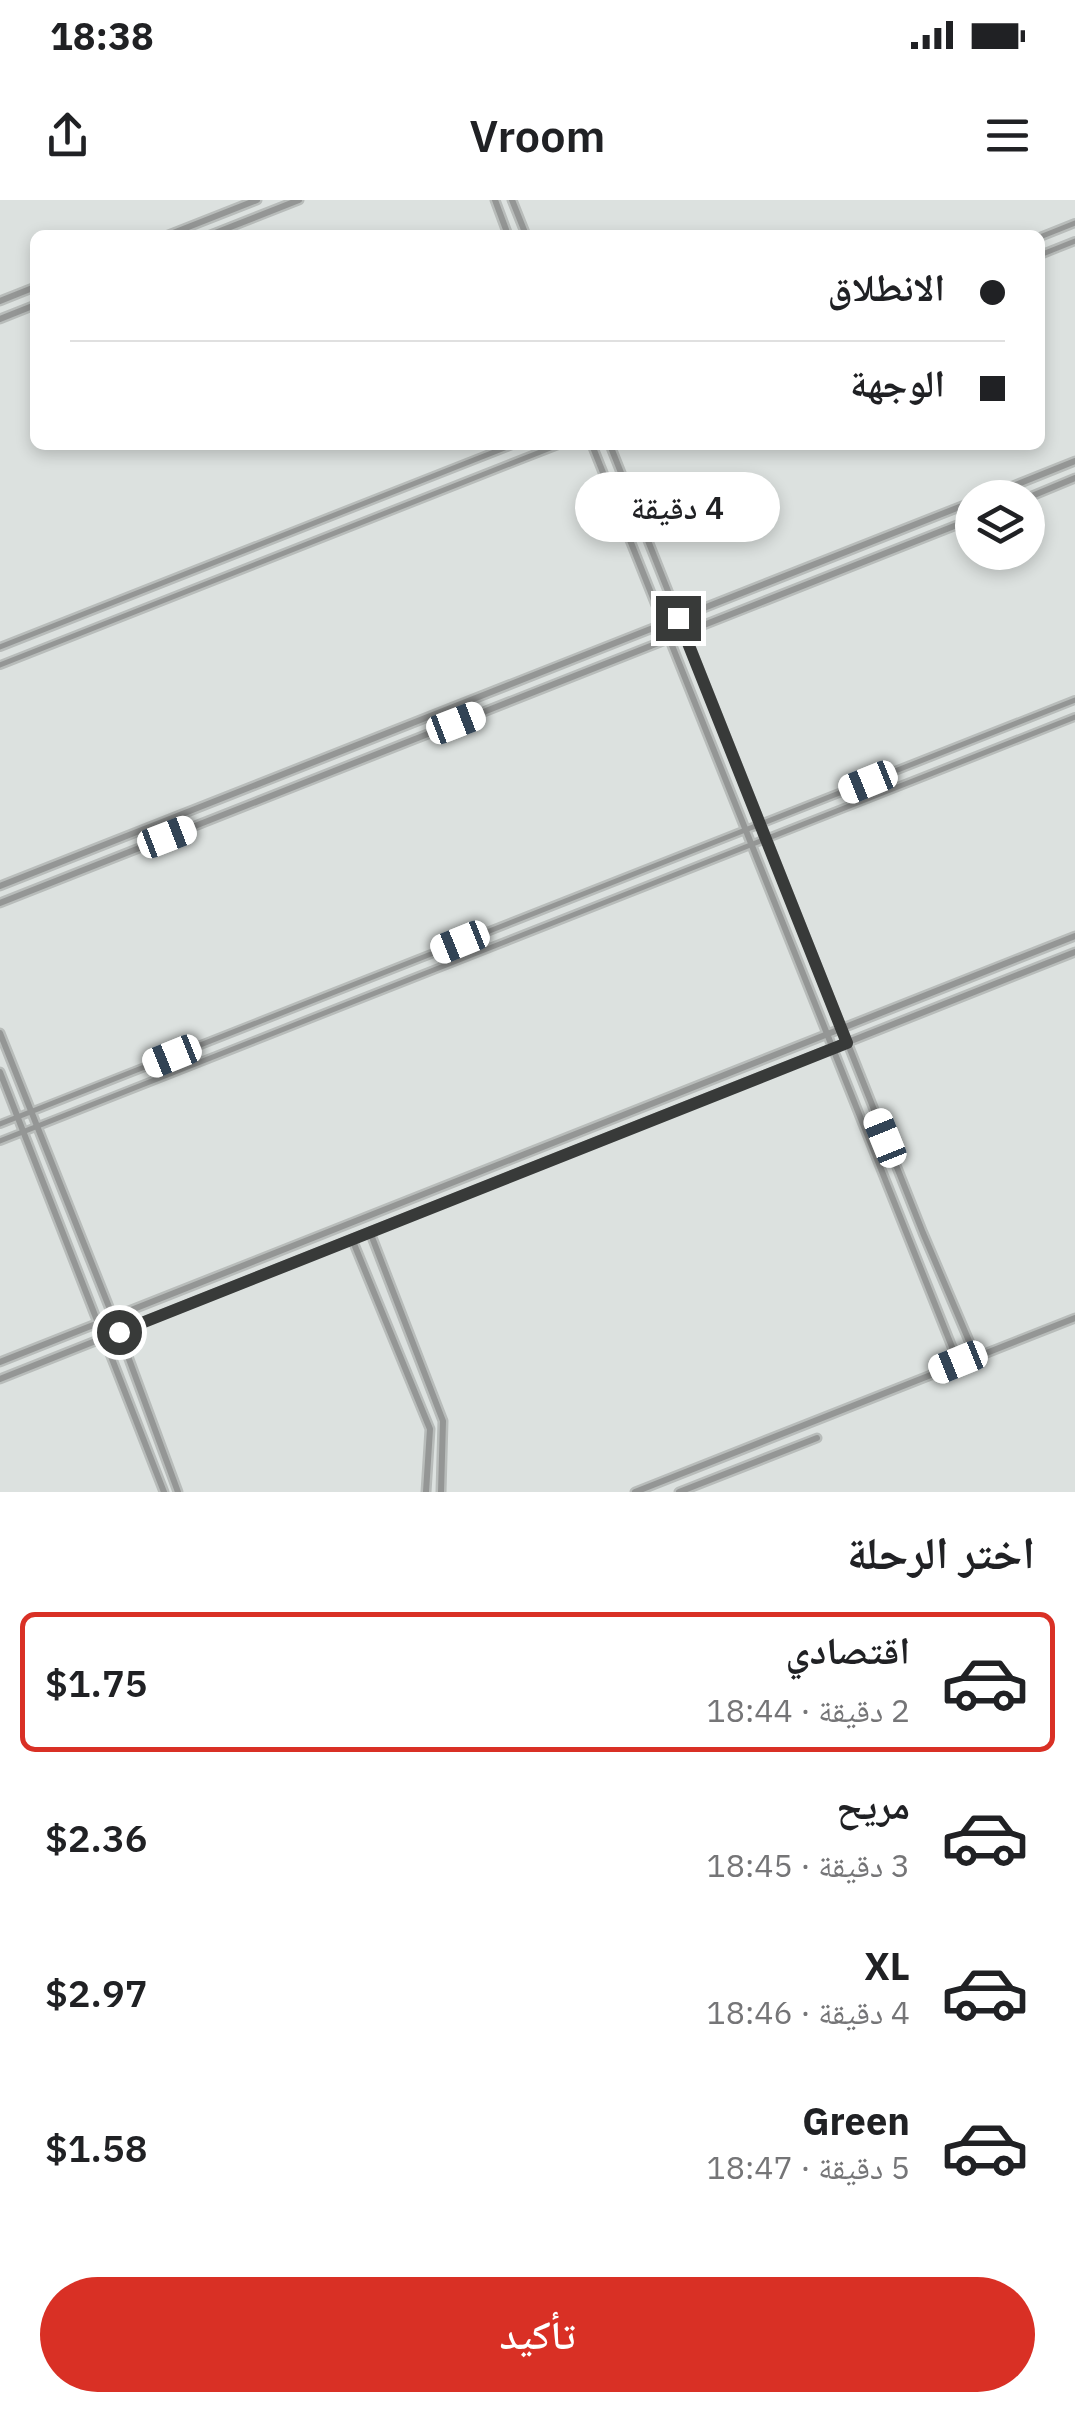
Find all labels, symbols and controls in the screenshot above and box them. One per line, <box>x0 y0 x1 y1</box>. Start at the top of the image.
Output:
text: 18:38 <box>50 11 154 60</box>
text: Vroom <box>470 106 605 164</box>
icon: share <box>40 108 95 163</box>
icon: menu <box>980 108 1035 163</box>
text: الانطلاق <box>827 262 945 311</box>
text: الوجهة <box>850 358 945 407</box>
callout: 4 دقيقة <box>576 473 780 543</box>
map controls <box>955 480 1045 570</box>
button: layers <box>955 480 1045 570</box>
text: 4 دقيقة <box>631 486 724 528</box>
route end <box>656 596 701 641</box>
car <box>423 698 489 748</box>
car <box>835 757 901 807</box>
car <box>134 812 200 862</box>
car <box>427 917 493 967</box>
car <box>139 1031 205 1081</box>
car <box>860 1105 910 1171</box>
route start <box>97 1310 142 1355</box>
car <box>925 1337 991 1387</box>
text: اختر الرحلة <box>847 1523 1035 1581</box>
text: اقتصادي <box>786 1625 910 1674</box>
icon: car <box>940 1637 1030 1727</box>
text: $1.75 <box>45 1658 148 1707</box>
text: 2 دقيقة · 18:44 <box>706 1689 910 1731</box>
text: مريح <box>836 1780 910 1829</box>
icon: car <box>940 1792 1030 1882</box>
text: $2.36 <box>45 1813 148 1862</box>
text: 3 دقيقة · 18:45 <box>706 1844 910 1886</box>
text: XL <box>864 1941 910 1990</box>
icon: car <box>940 1947 1030 2037</box>
text: $2.97 <box>45 1968 148 2017</box>
text: 4 دقيقة · 18:46 <box>706 1991 910 2033</box>
text: Green <box>802 2096 910 2145</box>
icon: car <box>940 2102 1030 2192</box>
text: $1.58 <box>45 2123 148 2172</box>
text: 5 دقيقة · 18:47 <box>706 2146 910 2188</box>
button: تأكيد <box>40 2277 1035 2392</box>

